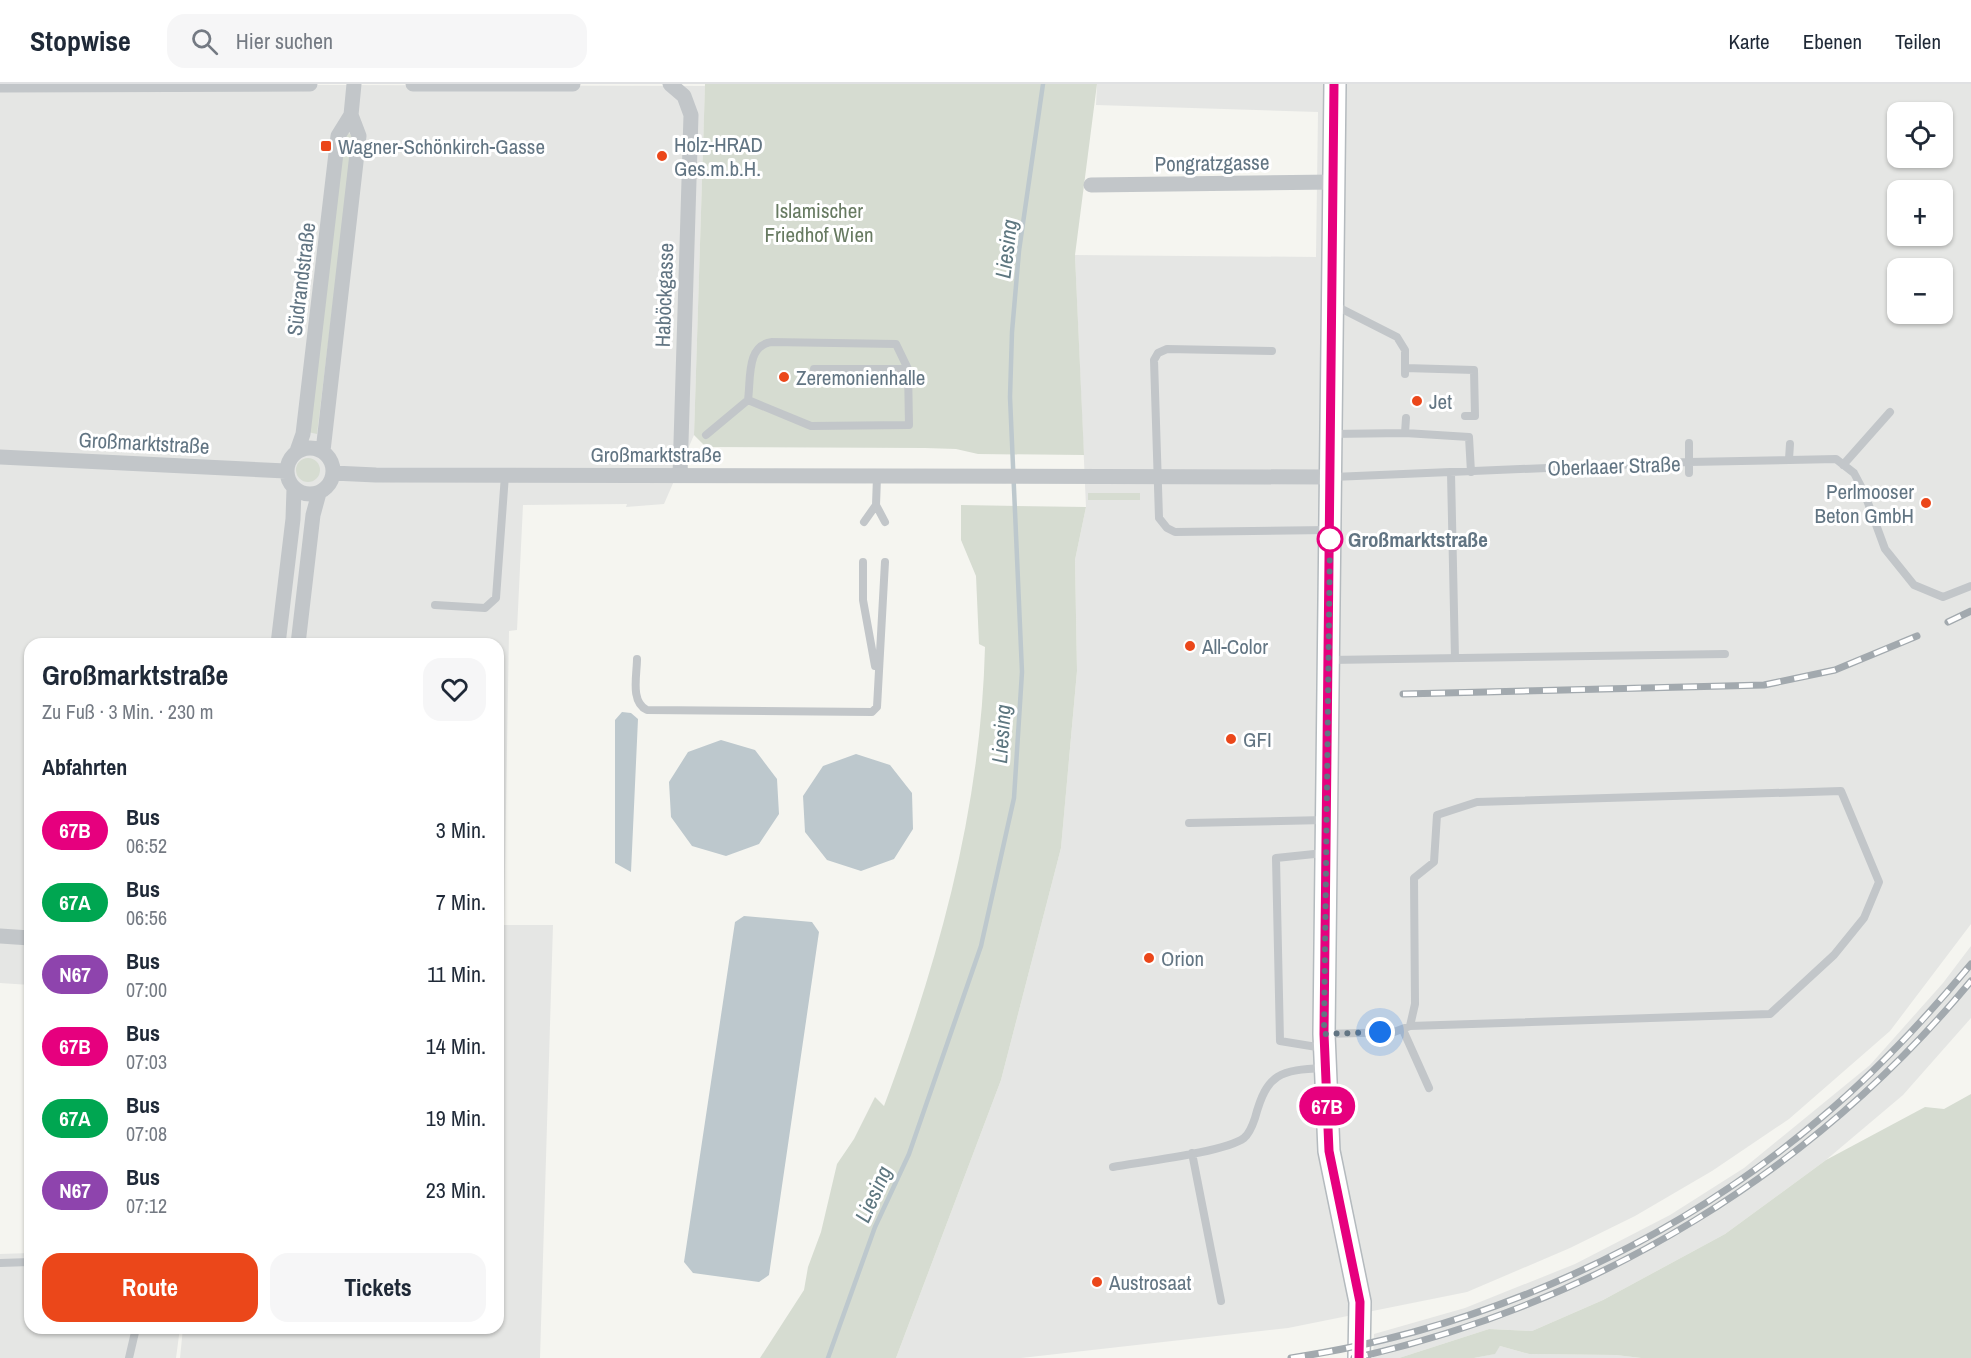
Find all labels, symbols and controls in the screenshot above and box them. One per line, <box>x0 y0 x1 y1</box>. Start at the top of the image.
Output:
search box <box>167 14 587 68</box>
text: Stopwise <box>30 22 131 60</box>
icon: search <box>188 25 221 58</box>
text: Hier suchen <box>236 26 333 56</box>
text: Karte <box>1729 27 1770 56</box>
text: Ebenen <box>1803 27 1862 56</box>
text: Teilen <box>1895 27 1941 56</box>
map controls <box>1887 102 1953 324</box>
button: locate <box>1887 102 1953 168</box>
place label: Holz-HRAD Ges.m.b.H. <box>674 130 763 183</box>
place label: Wagner-Schönkirch-Gasse <box>338 132 545 161</box>
marker: Wagner-Schönkirch-Gasse <box>319 139 333 153</box>
street label: Pongratzgasse <box>1154 147 1270 179</box>
marker: Holz-HRAD Ges.m.b.H. <box>655 149 669 163</box>
button: + <box>1887 180 1953 246</box>
park label: Islamischer Friedhof Wien <box>764 196 874 249</box>
water label: Liesing <box>988 218 1024 280</box>
street label: Südrandstraße <box>280 221 322 337</box>
street label: Haböckgasse <box>648 242 680 348</box>
button: − <box>1887 258 1953 324</box>
place label: Zeremonienhalle <box>796 363 925 392</box>
marker: Zeremonienhalle <box>777 370 791 384</box>
place label: Jet <box>1429 387 1452 416</box>
marker: Jet <box>1410 394 1424 408</box>
street label: Großmarktstraße <box>78 425 210 461</box>
street label: Großmarktstraße <box>590 440 722 469</box>
street label: Oberlaaer Straße <box>1547 449 1681 483</box>
place label: Perlmooser Beton GmbH <box>1814 477 1914 530</box>
marker: Perlmooser Beton GmbH <box>1919 496 1933 510</box>
place label: Großmarktstraße <box>1348 525 1488 554</box>
marker: Großmarktstraße <box>1317 526 1343 552</box>
place label: All-Color <box>1201 632 1268 661</box>
marker: All-Color <box>1183 639 1197 653</box>
text: Großmarktstraße <box>42 656 228 694</box>
button: heart <box>423 658 486 721</box>
text: Zu Fuß · 3 Min. · 230 m <box>42 698 213 725</box>
water label: Liesing <box>984 703 1018 765</box>
place label: GFI <box>1243 725 1272 754</box>
marker: GFI <box>1224 732 1238 746</box>
text: Abfahrten <box>42 752 127 782</box>
text: Bus <box>126 802 160 832</box>
text: 3 Min. <box>436 815 486 845</box>
text: 67B <box>59 816 91 845</box>
text: 06:52 <box>126 832 167 859</box>
text: Bus <box>126 874 160 904</box>
text: 7 Min. <box>436 887 486 917</box>
text: 67A <box>59 888 91 917</box>
text: 06:56 <box>126 904 167 931</box>
place label: Orion <box>1161 944 1204 973</box>
text: Bus <box>126 946 160 976</box>
marker: Orion <box>1142 951 1156 965</box>
text: 11 Min. <box>427 959 486 989</box>
text: N67 <box>59 960 91 989</box>
text: 07:00 <box>126 976 167 1003</box>
your location <box>1365 1017 1395 1047</box>
text: Bus <box>126 1018 160 1048</box>
text: 14 Min. <box>426 1031 486 1061</box>
text: 67B <box>59 1032 91 1061</box>
text: 07:03 <box>126 1048 167 1075</box>
line badge: 67B <box>1292 1086 1362 1126</box>
text: Bus <box>126 1090 160 1120</box>
text: 67B <box>1311 1092 1343 1121</box>
text: 19 Min. <box>426 1103 486 1133</box>
text: 67A <box>59 1104 91 1133</box>
text: 07:08 <box>126 1120 167 1147</box>
water label: Liesing <box>847 1161 899 1227</box>
text: Bus <box>126 1162 160 1192</box>
text: 23 Min. <box>426 1175 486 1205</box>
text: N67 <box>59 1176 91 1205</box>
text: 07:12 <box>126 1192 167 1219</box>
button: Route <box>42 1253 258 1322</box>
button: Tickets <box>270 1253 486 1322</box>
place label: Austrosaat <box>1108 1268 1192 1297</box>
marker: Austrosaat <box>1090 1275 1104 1289</box>

